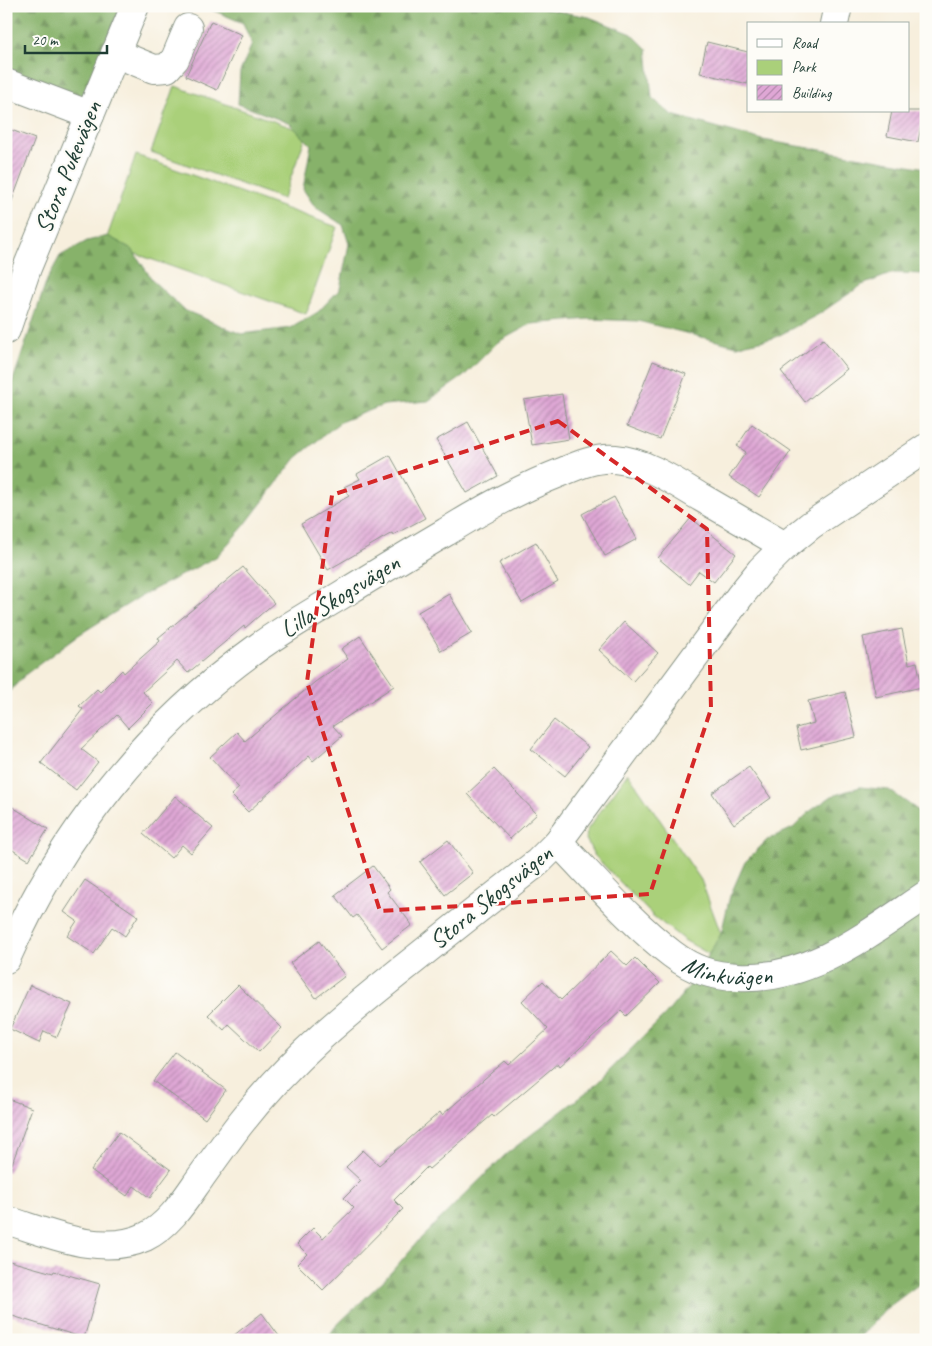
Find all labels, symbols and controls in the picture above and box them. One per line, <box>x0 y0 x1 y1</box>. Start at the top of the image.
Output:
scale bar <box>25 22 108 54</box>
legend <box>747 22 910 112</box>
text: 20 m <box>32 31 59 50</box>
text: Road <box>792 34 819 53</box>
text: Park <box>792 58 817 77</box>
text: Building <box>792 84 832 103</box>
street label: Stora Pukevägen <box>27 95 109 238</box>
street label: Lilla Skogsvägen <box>274 546 406 645</box>
street label: Stora Skogsvägen <box>423 837 560 957</box>
street label: Minkvägen <box>677 948 775 993</box>

